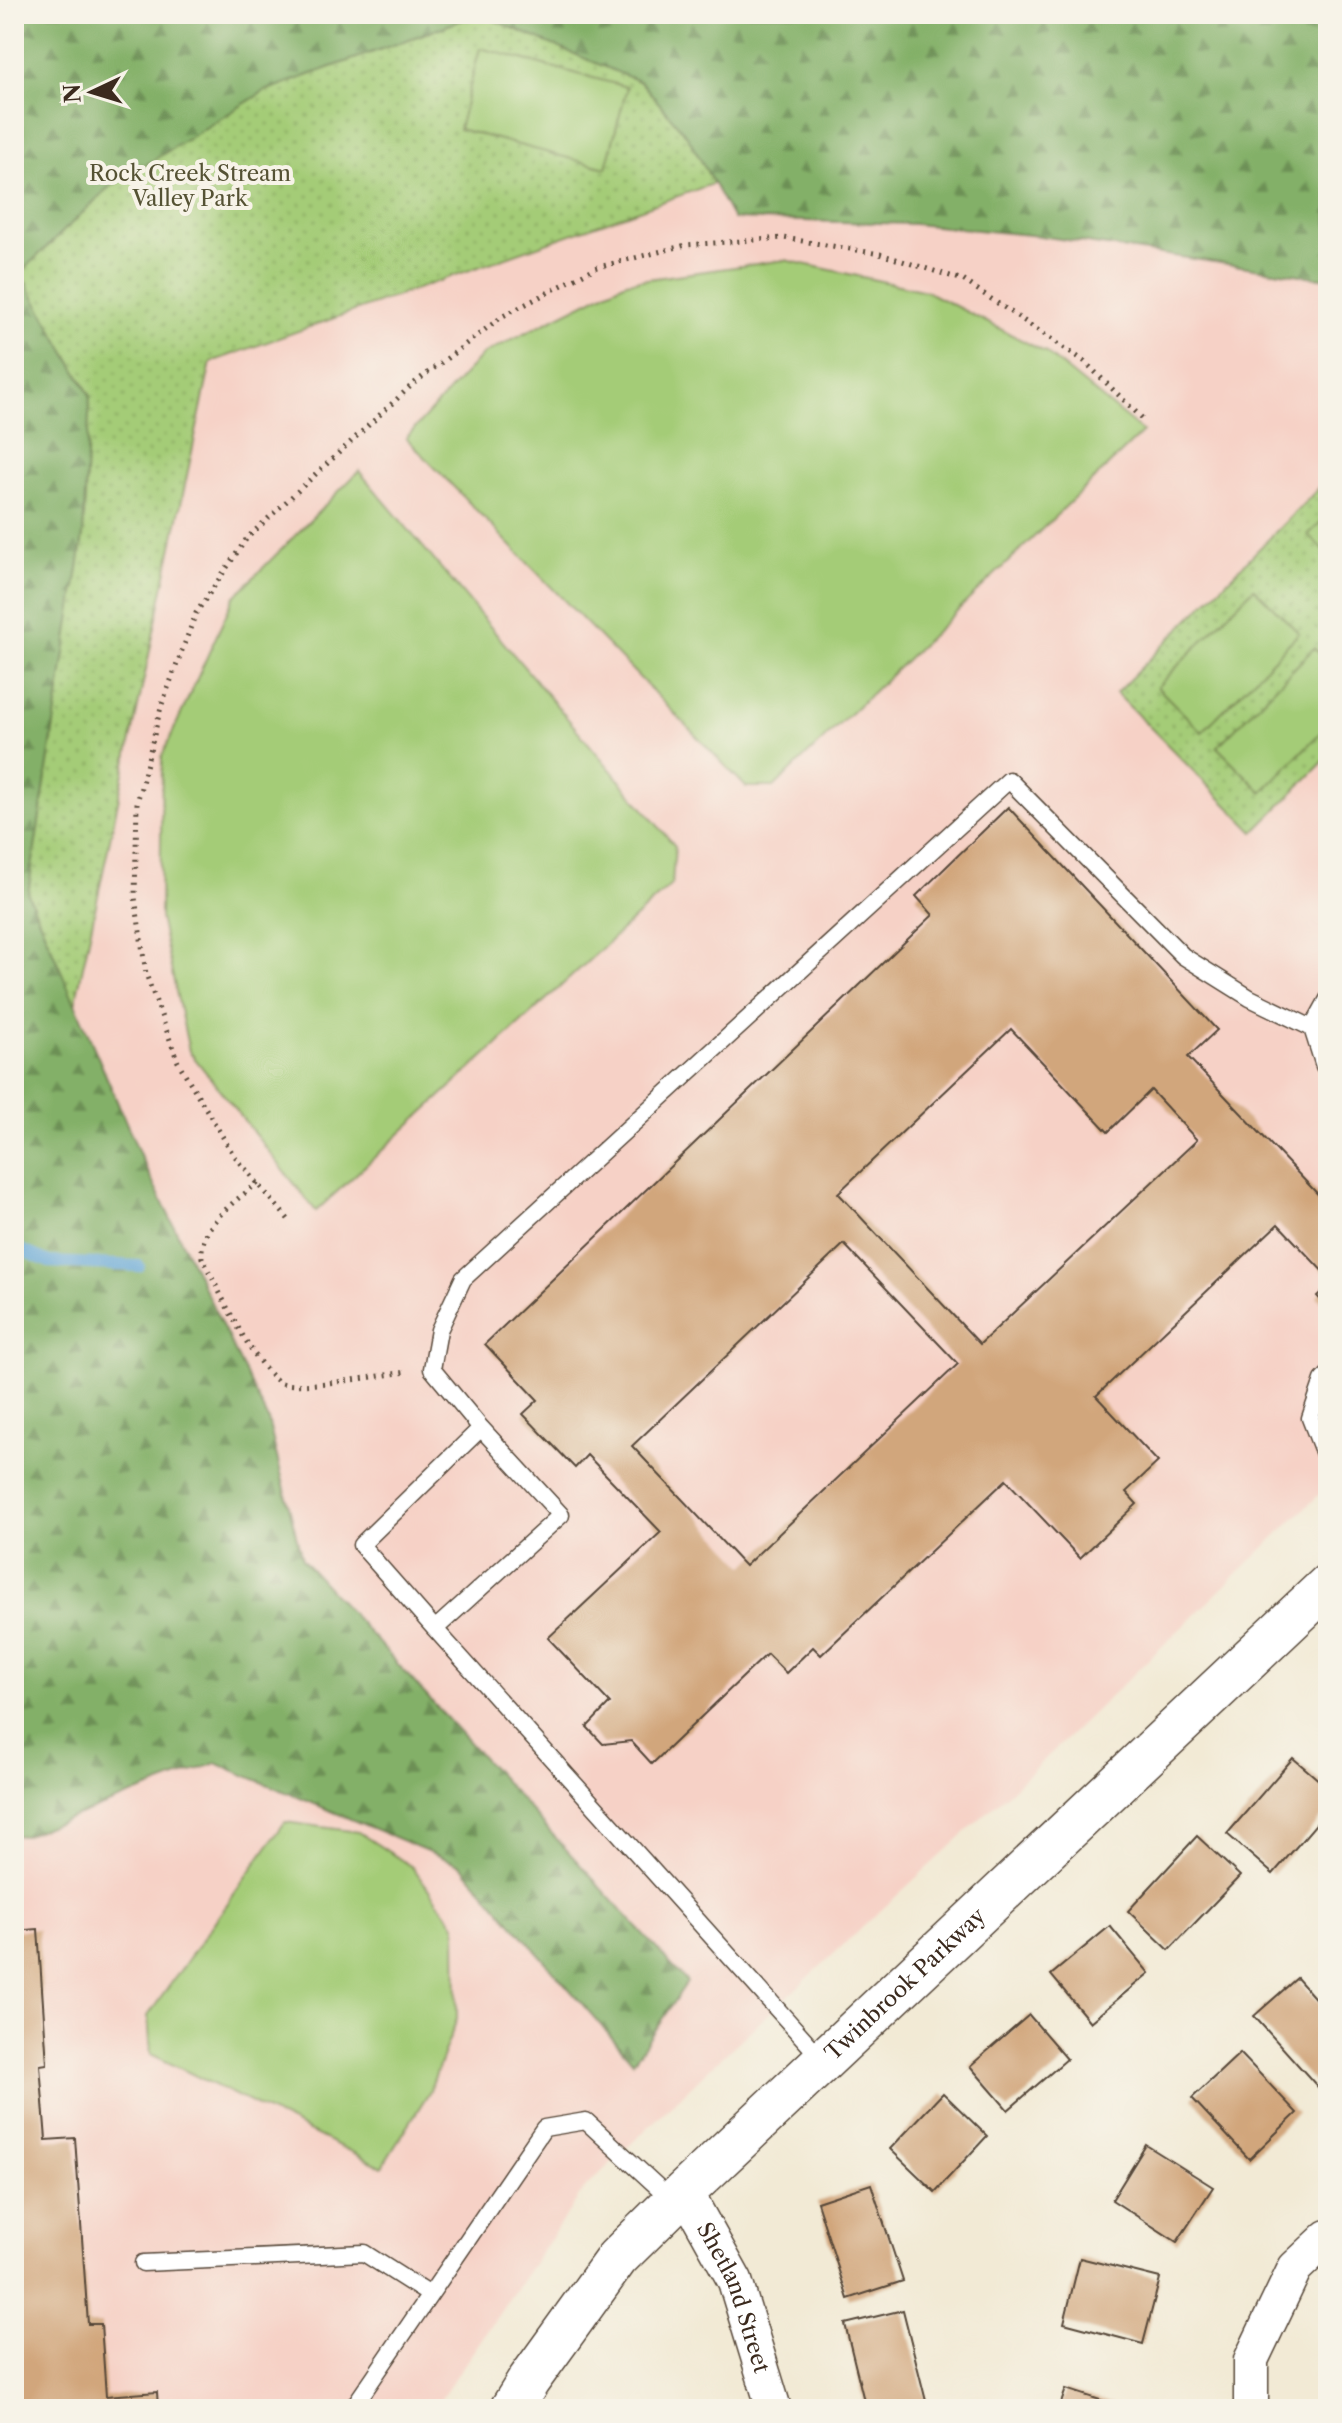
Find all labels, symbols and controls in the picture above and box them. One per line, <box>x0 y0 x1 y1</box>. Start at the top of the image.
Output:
north arrow <box>52 52 132 132</box>
text: N <box>58 83 87 104</box>
park label: Rock Creek Stream Valley Park <box>89 160 292 212</box>
street label: Twinbrook Parkway <box>819 1902 991 2066</box>
street label: Shetland Street <box>691 2218 775 2377</box>

